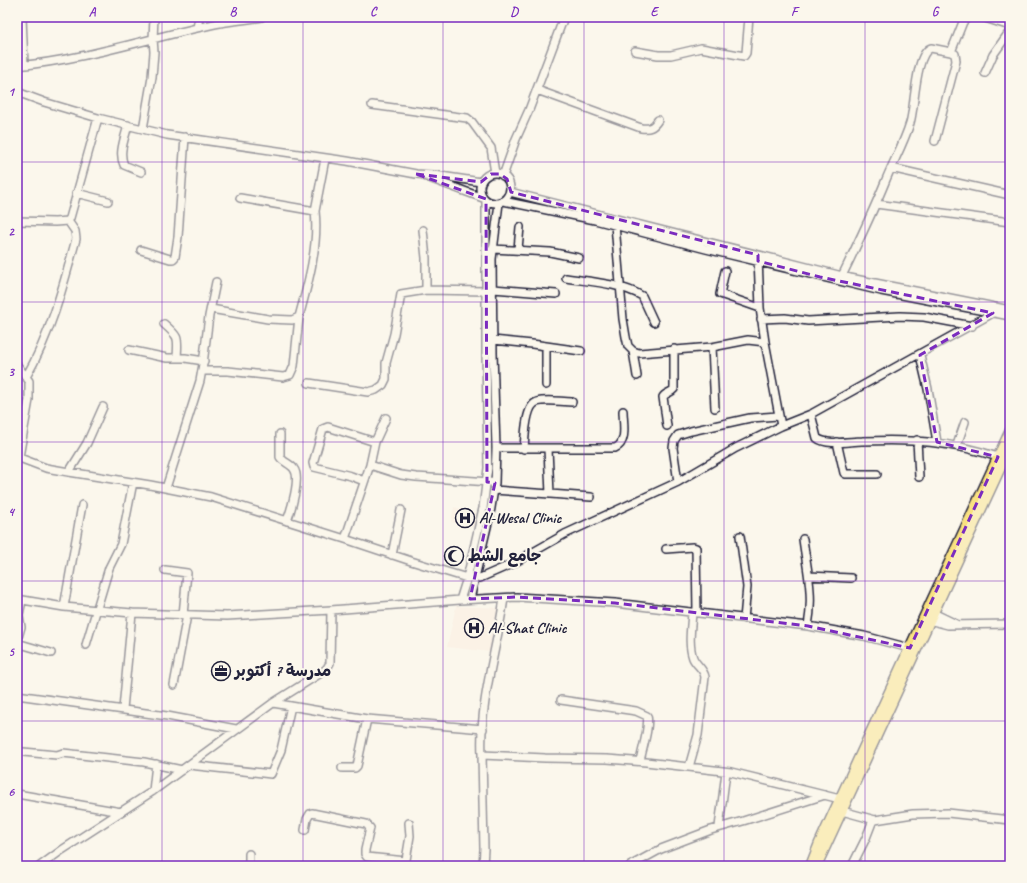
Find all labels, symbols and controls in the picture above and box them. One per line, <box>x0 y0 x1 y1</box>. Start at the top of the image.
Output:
text: A <box>89 4 97 20</box>
text: B <box>230 4 238 20</box>
text: C <box>370 4 378 20</box>
text: D <box>510 4 519 20</box>
text: E <box>651 4 660 20</box>
text: F <box>791 4 800 20</box>
text: G <box>932 4 940 20</box>
text: 1 <box>8 84 16 100</box>
text: 2 <box>8 224 15 240</box>
text: 3 <box>8 364 15 380</box>
text: 4 <box>8 504 16 520</box>
hospital icon: Al-Wesal Clinic <box>454 507 476 529</box>
place label: Al-Wesal Clinic <box>479 508 562 528</box>
mosque icon: جامع الشط <box>443 545 465 567</box>
place label: جامع الشط <box>468 546 541 567</box>
hospital icon: Al-Shat Clinic <box>463 617 485 639</box>
place label: Al-Shat Clinic <box>488 618 568 638</box>
text: 5 <box>8 644 15 660</box>
office icon: مدرسة 7 أكتوبر <box>210 660 232 682</box>
place label: مدرسة 7 أكتوبر <box>233 660 331 681</box>
text: 6 <box>8 784 15 800</box>

